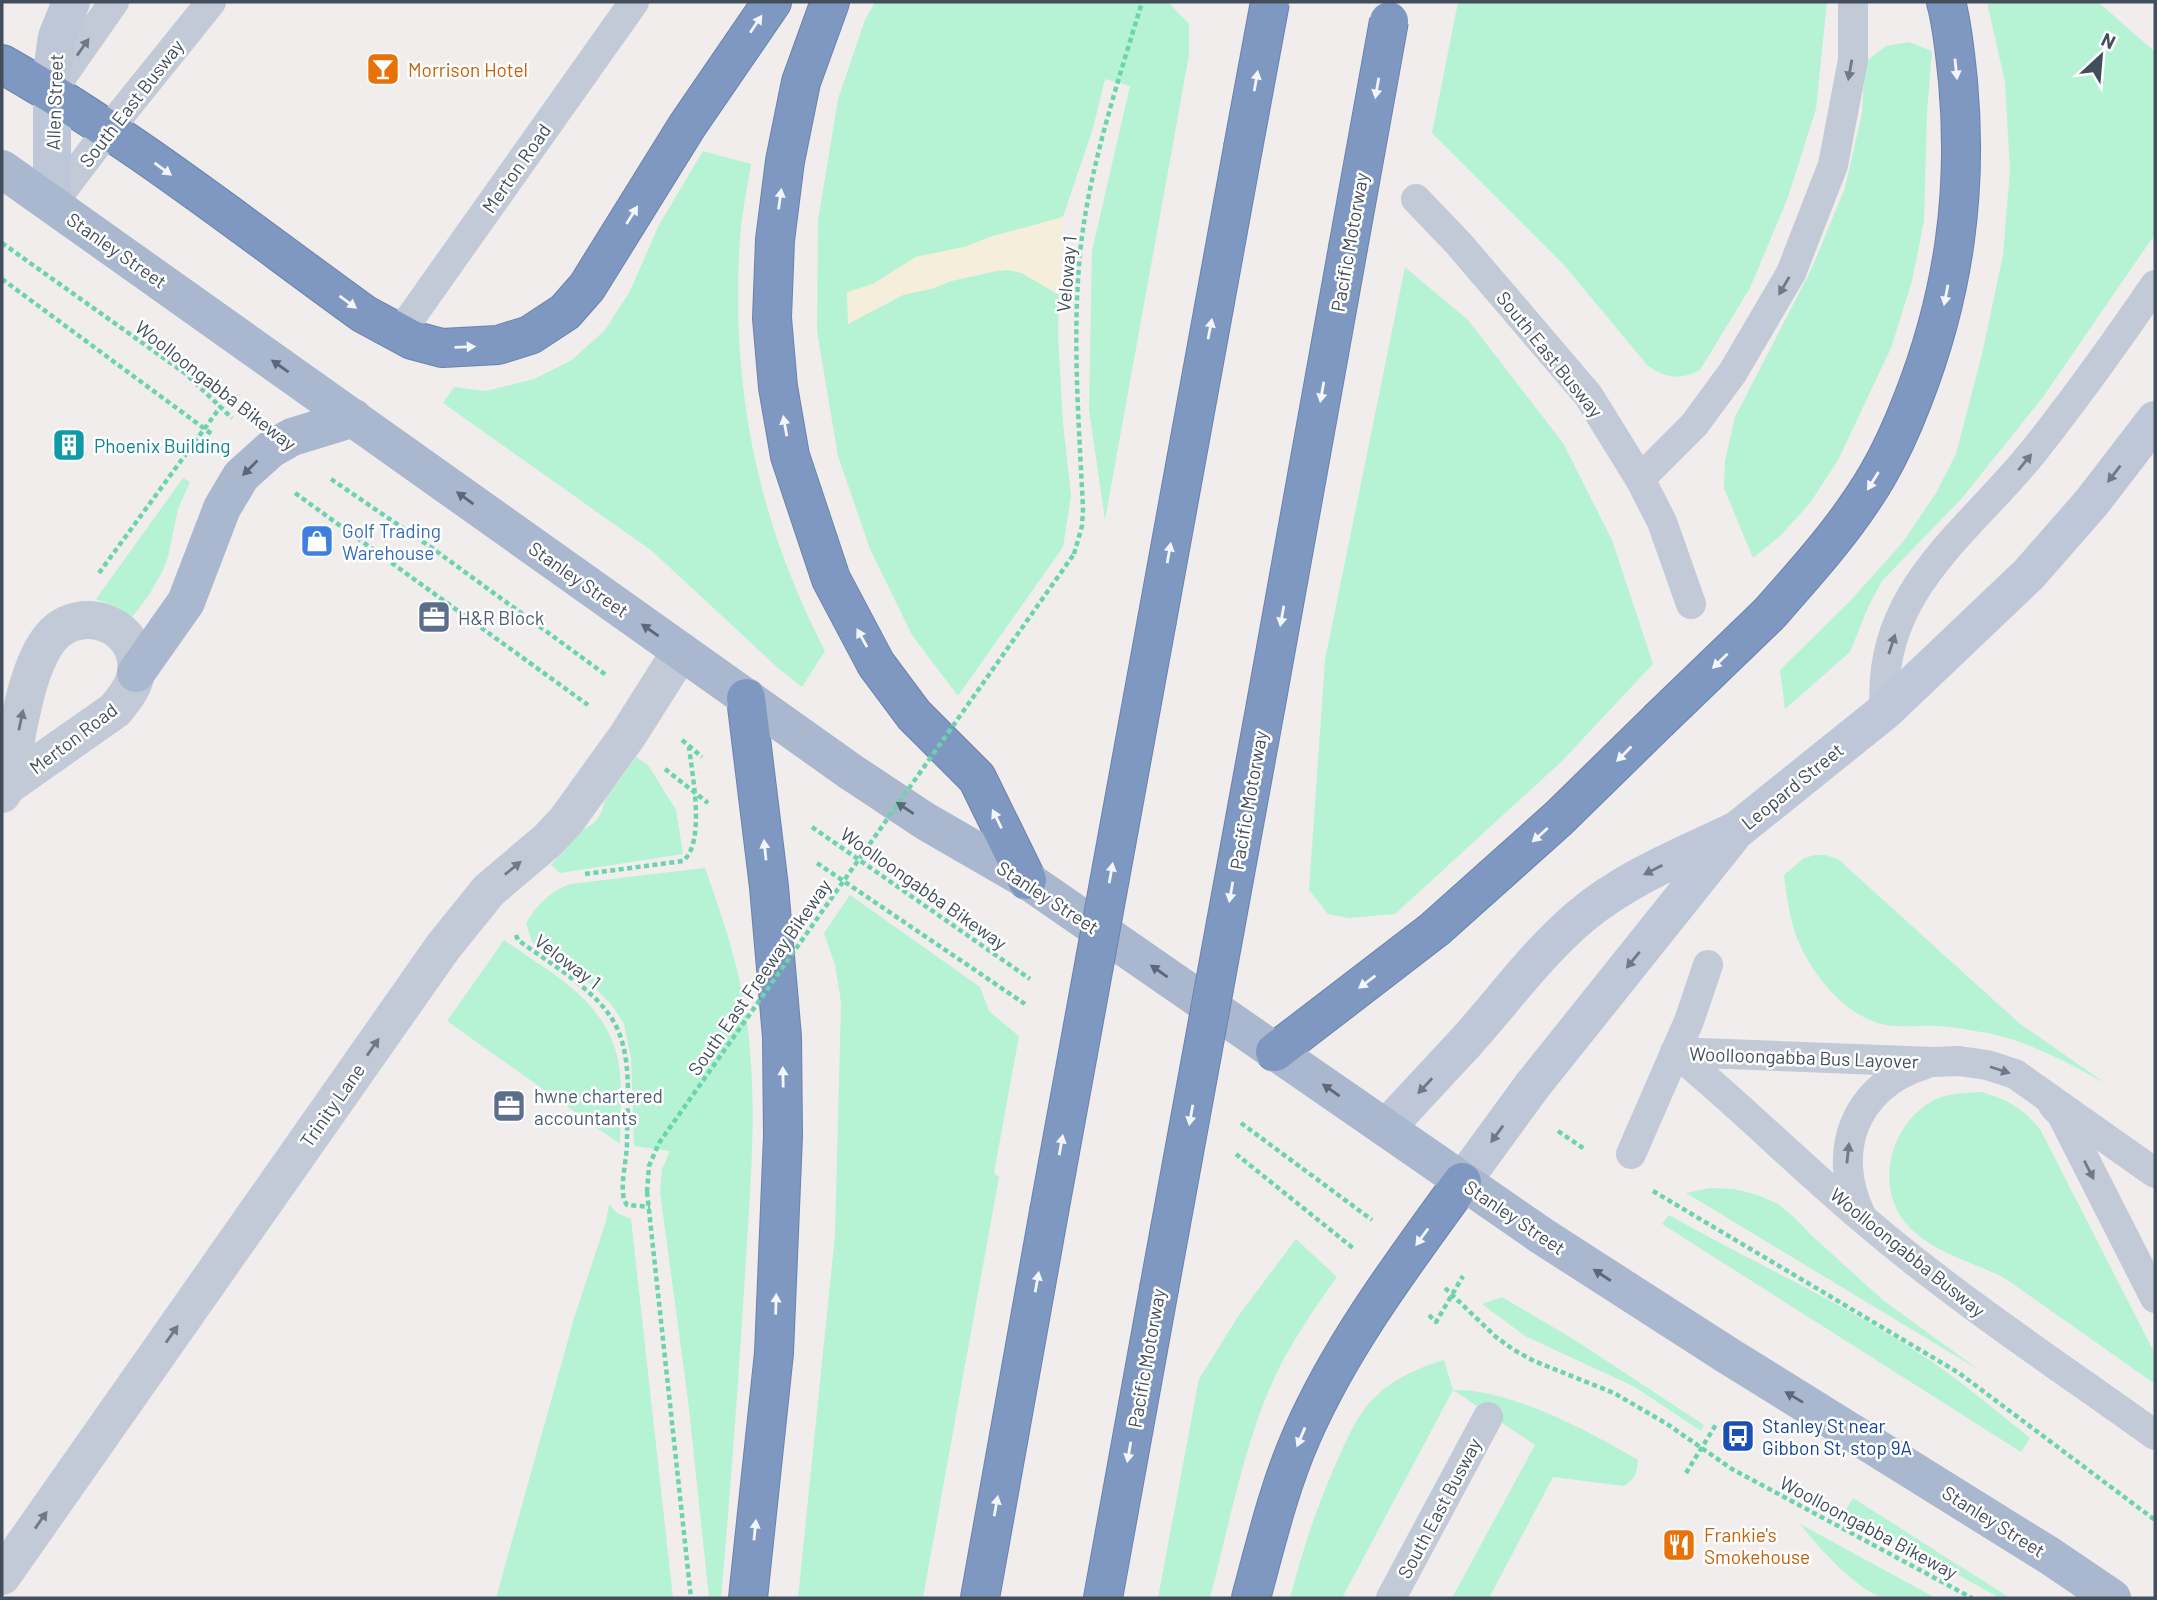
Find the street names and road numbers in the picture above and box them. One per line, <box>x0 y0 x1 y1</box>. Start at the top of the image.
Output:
street label: South East Busway <box>74 34 188 171</box>
street label: Allen Street <box>41 53 67 151</box>
street label: Merton Road <box>477 119 555 217</box>
street label: Pacific Motorway <box>1325 170 1373 313</box>
street label: Stanley Street <box>63 207 171 293</box>
street label: Veloway 1 <box>1051 235 1081 313</box>
street label: South East Busway <box>1492 286 1608 422</box>
street label: Woolloongabba Bikeway <box>131 315 301 455</box>
street label: Stanley Street <box>525 536 633 622</box>
street label: Merton Road <box>25 698 121 778</box>
street label: Pacific Motorway <box>1224 728 1272 871</box>
street label: Leopard Street <box>1736 738 1848 834</box>
street label: Woolloongabba Bikeway <box>836 822 1012 954</box>
street label: Stanley Street <box>993 856 1103 938</box>
street label: South East Freeway Bikeway <box>682 874 836 1080</box>
street label: Veloway 1 <box>530 929 606 993</box>
street label: Woolloongabba Bus Layover <box>1689 1042 1919 1073</box>
street label: Trinity Lane <box>295 1059 369 1151</box>
street label: Stanley Street <box>1460 1175 1570 1259</box>
street label: Woolloongabba Busway <box>1826 1182 1990 1322</box>
street label: Pacific Motorway <box>1122 1286 1170 1429</box>
street label: South East Busway <box>1392 1434 1486 1582</box>
street label: Woolloongabba Bikeway <box>1776 1470 1962 1584</box>
street label: Stanley Street <box>1938 1480 2050 1562</box>

